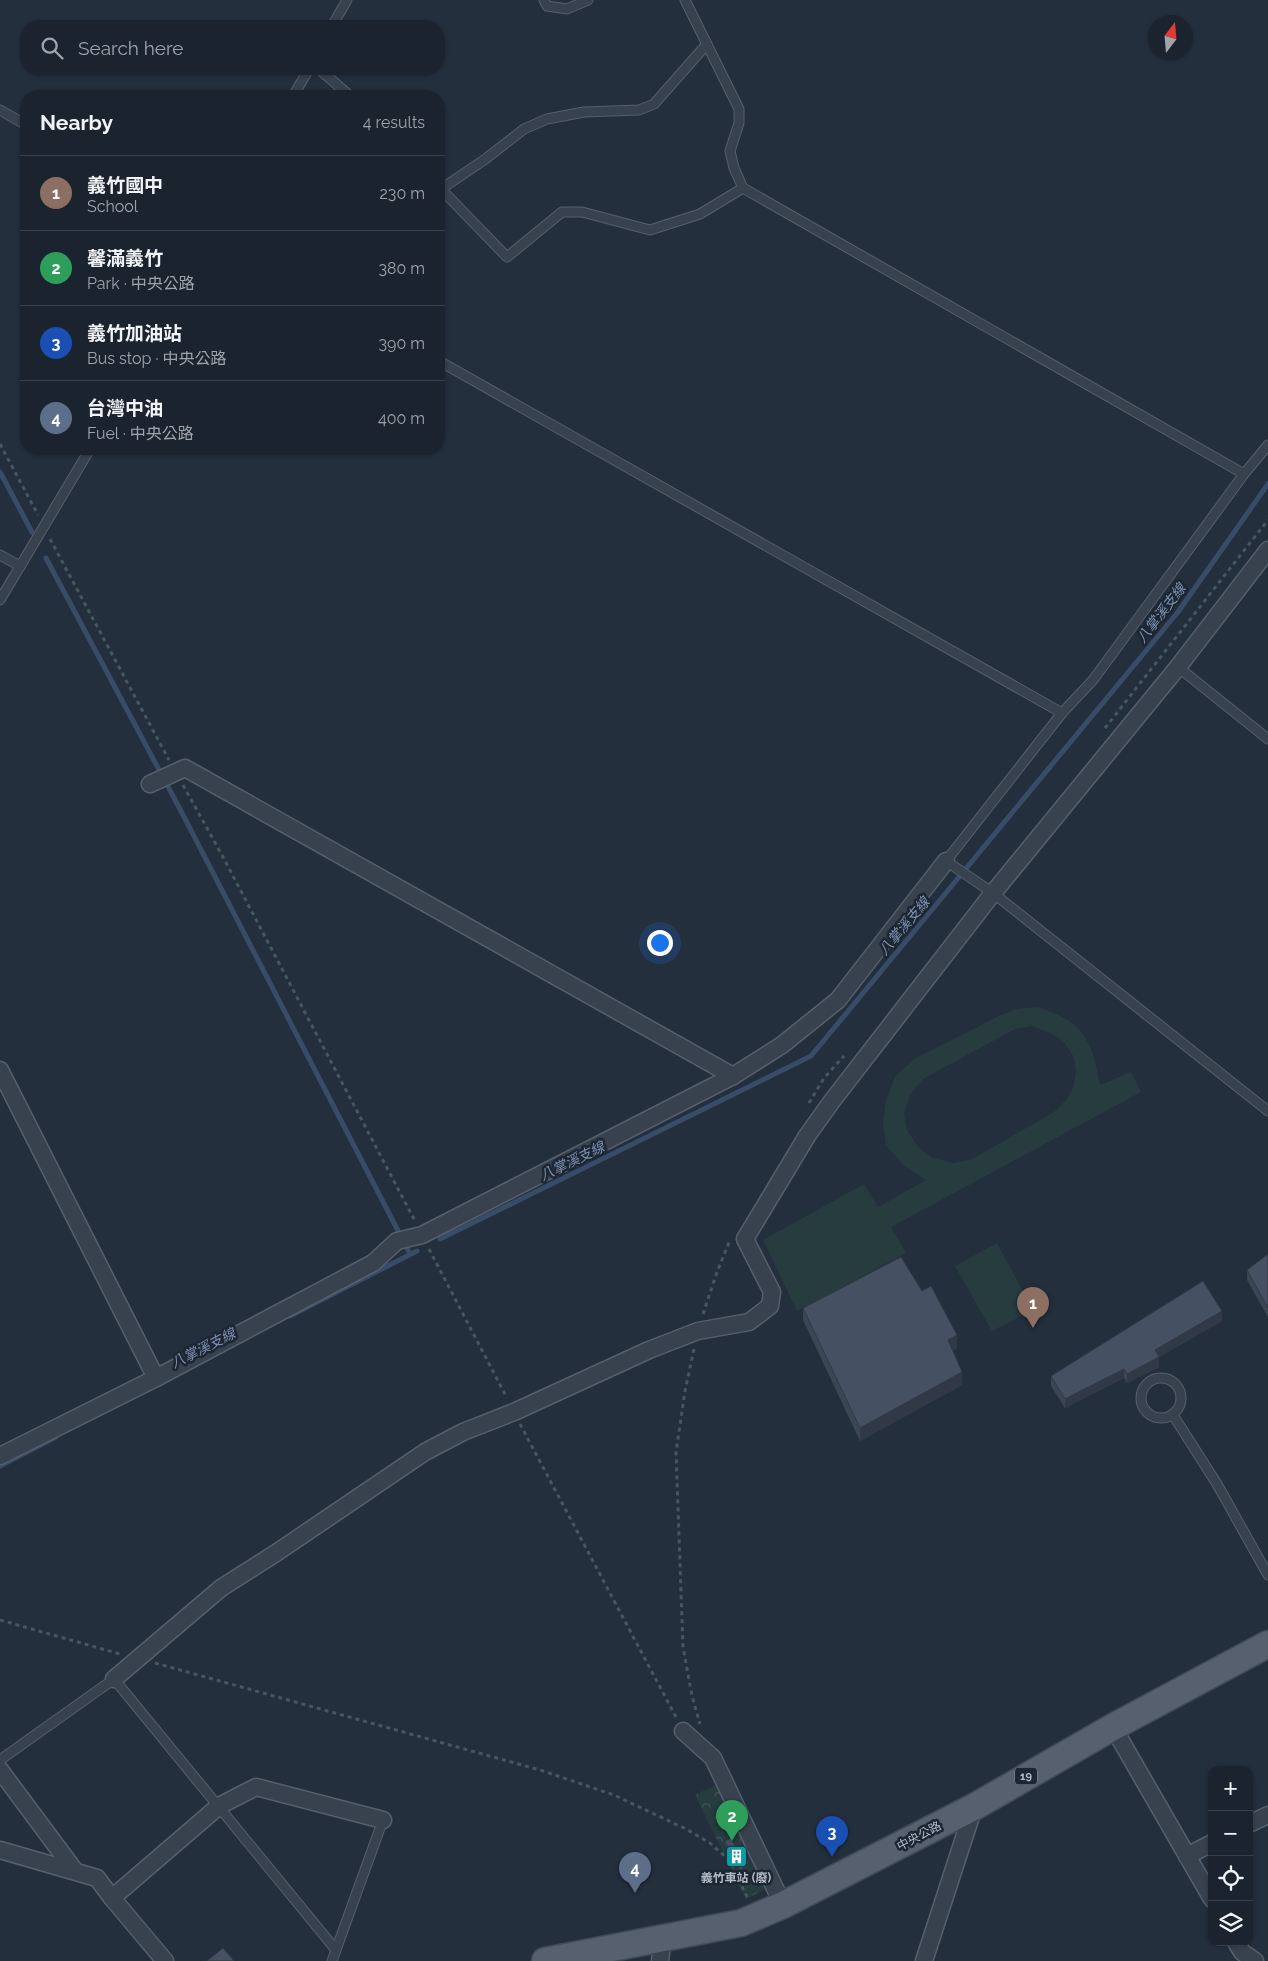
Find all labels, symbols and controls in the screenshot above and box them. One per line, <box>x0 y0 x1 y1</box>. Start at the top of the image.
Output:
north arrow <box>1148 15 1193 60</box>
search box <box>20 20 445 75</box>
icon: search <box>38 34 66 62</box>
text: Search here <box>78 37 184 59</box>
text: Nearby <box>40 110 113 135</box>
text: 4 results <box>363 113 425 132</box>
text: 義竹國中 <box>87 174 163 196</box>
text: 1 <box>52 184 60 203</box>
text: 230 m <box>380 184 425 203</box>
text: School <box>87 197 138 216</box>
text: 馨滿義竹 <box>87 247 163 269</box>
text: 2 <box>51 259 61 278</box>
text: 380 m <box>378 259 425 278</box>
text: Park · 中央公路 <box>87 274 195 293</box>
text: 義竹加油站 <box>87 322 182 344</box>
text: 3 <box>52 334 60 353</box>
text: 390 m <box>379 334 425 353</box>
text: Bus stop · 中央公路 <box>87 349 227 368</box>
text: 台灣中油 <box>87 397 163 419</box>
text: 4 <box>51 409 61 428</box>
text: 400 m <box>378 409 425 428</box>
text: Fuel · 中央公路 <box>87 424 194 443</box>
water label: 八掌溪支線 <box>1133 579 1190 646</box>
water label: 八掌溪支線 <box>875 893 934 958</box>
your location <box>647 930 673 956</box>
water label: 八掌溪支線 <box>537 1138 609 1184</box>
pin: 1 <box>1017 1287 1049 1328</box>
water label: 八掌溪支線 <box>168 1324 240 1371</box>
map controls <box>1208 1766 1253 1946</box>
button: + <box>1208 1766 1253 1811</box>
road number: 19 <box>1015 1768 1037 1784</box>
pin: 2 <box>716 1800 748 1841</box>
button: − <box>1208 1811 1253 1856</box>
pin: 3 <box>816 1816 848 1857</box>
street label: 中央公路 <box>895 1819 943 1853</box>
building icon: 義竹車站 (廢) <box>724 1845 748 1869</box>
pin: 4 <box>619 1852 651 1893</box>
button: locate <box>1208 1856 1253 1901</box>
place label: 義竹車站 (廢) <box>701 1871 771 1885</box>
button: layers <box>1208 1901 1253 1946</box>

